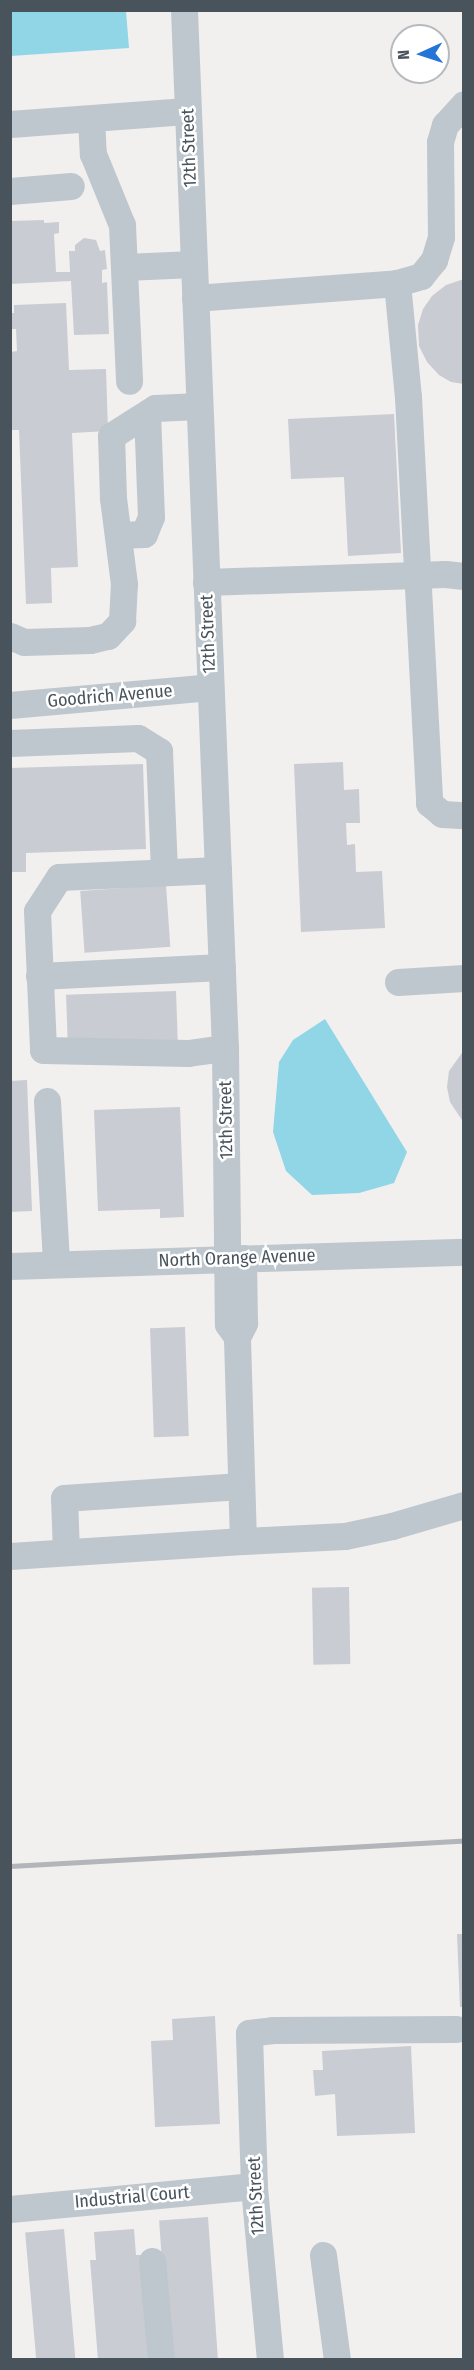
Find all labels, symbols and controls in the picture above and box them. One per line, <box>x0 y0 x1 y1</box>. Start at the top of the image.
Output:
north arrow <box>390 24 450 84</box>
text: N <box>394 50 413 60</box>
street label: 12th Street <box>177 108 201 188</box>
street label: 12th Street <box>196 594 220 674</box>
street label: Goodrich Avenue <box>47 680 173 712</box>
street label: 12th Street <box>215 1080 237 1160</box>
street label: North Orange Avenue <box>158 1244 316 1272</box>
street label: 12th Street <box>243 2156 269 2236</box>
street label: Industrial Court <box>74 2181 190 2213</box>

